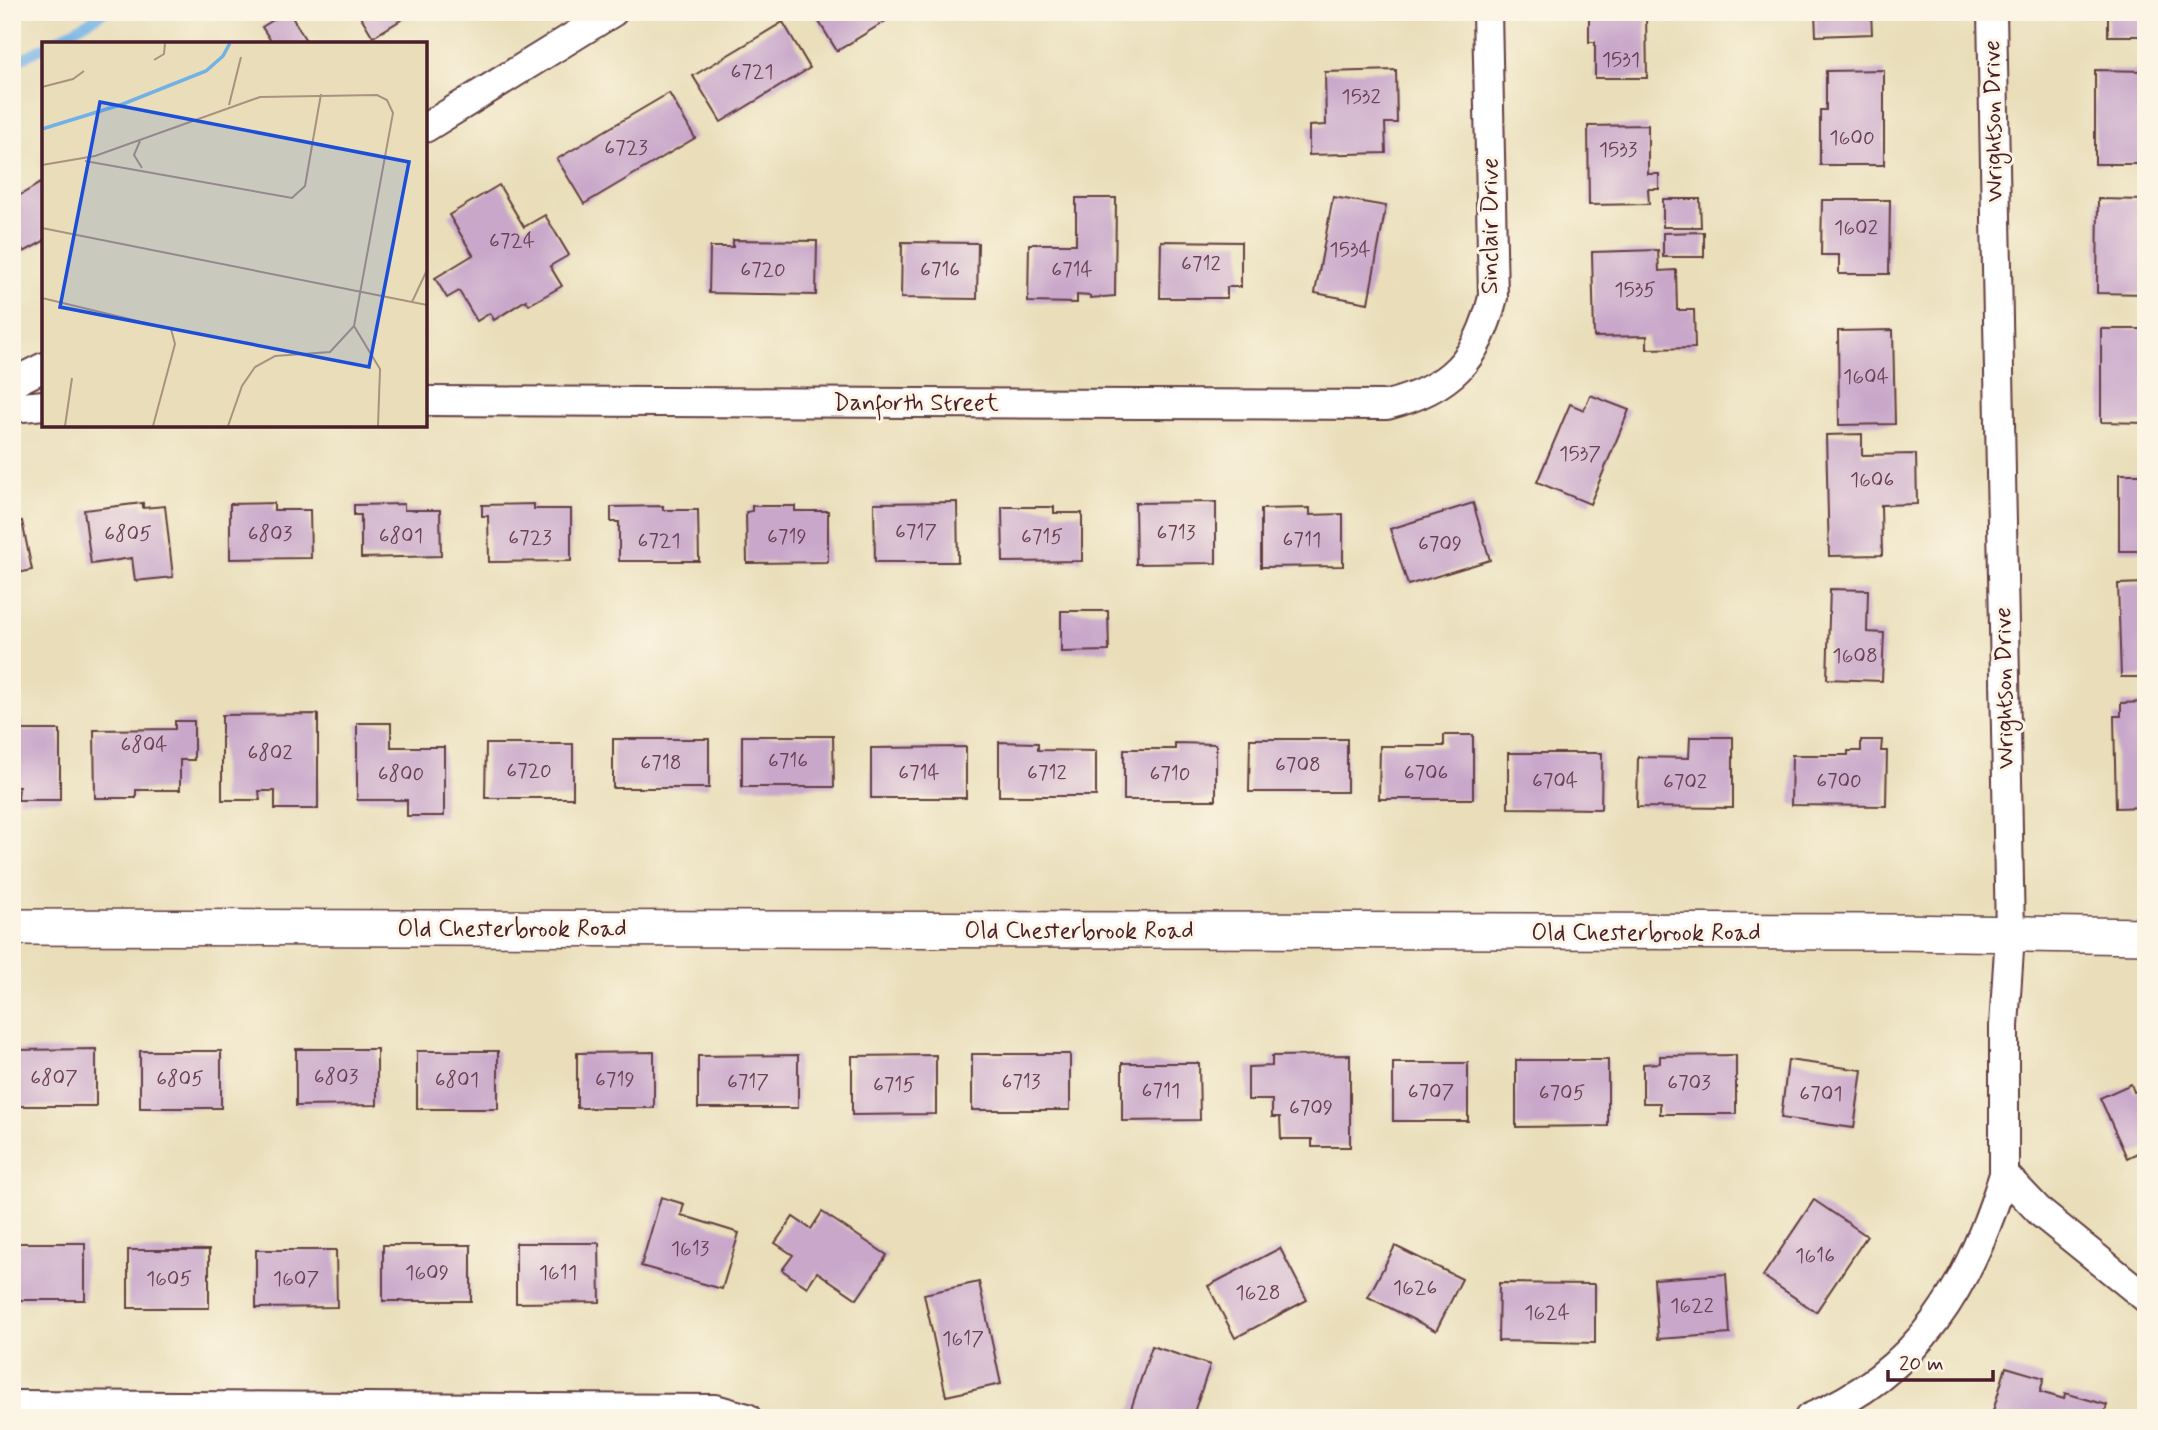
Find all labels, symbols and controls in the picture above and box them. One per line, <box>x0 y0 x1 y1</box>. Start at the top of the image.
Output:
street label: Wrightson Drive <box>1977 40 2013 202</box>
inset map <box>42 42 427 427</box>
house number: 1531 <box>1602 46 1640 74</box>
house number: 6721 <box>730 58 774 86</box>
house number: 1532 <box>1341 83 1381 111</box>
house number: 1600 <box>1829 124 1875 152</box>
house number: 6723 <box>604 134 648 162</box>
house number: 1533 <box>1599 136 1638 164</box>
street label: Sinclair Drive <box>1475 158 1506 294</box>
house number: 1602 <box>1834 214 1878 242</box>
house number: 6724 <box>489 227 535 255</box>
house number: 1534 <box>1329 236 1371 264</box>
house number: 6712 <box>1181 250 1221 278</box>
house number: 6720 <box>740 256 786 284</box>
house number: 6716 <box>920 256 960 284</box>
house number: 6714 <box>1051 256 1093 284</box>
house number: 1535 <box>1614 276 1656 304</box>
house number: 1604 <box>1843 363 1889 391</box>
street label: Danforth Street <box>833 388 999 421</box>
house number: 1537 <box>1559 440 1601 468</box>
house number: 1606 <box>1850 466 1894 494</box>
house number: 6717 <box>895 518 937 546</box>
house number: 6713 <box>1157 519 1196 547</box>
house number: 6805 <box>104 520 152 548</box>
house number: 6803 <box>248 520 293 548</box>
house number: 6801 <box>379 522 423 550</box>
house number: 6719 <box>767 523 807 551</box>
house number: 6715 <box>1021 523 1063 551</box>
house number: 6723 <box>508 524 552 552</box>
house number: 6711 <box>1283 526 1321 554</box>
house number: 6721 <box>637 527 681 555</box>
house number: 6709 <box>1418 530 1462 558</box>
street label: Wrightson Drive <box>1988 607 2024 769</box>
house number: 1608 <box>1832 642 1878 670</box>
house number: 6804 <box>120 731 168 759</box>
house number: 6802 <box>247 739 293 767</box>
house number: 6716 <box>768 747 808 775</box>
house number: 6718 <box>640 749 682 777</box>
house number: 6708 <box>1275 751 1321 779</box>
house number: 6720 <box>506 757 552 785</box>
house number: 6714 <box>898 759 940 787</box>
house number: 6712 <box>1027 759 1067 787</box>
house number: 6706 <box>1404 759 1448 787</box>
house number: 6800 <box>378 760 424 788</box>
house number: 6710 <box>1149 760 1191 788</box>
house number: 6704 <box>1532 767 1578 795</box>
house number: 6700 <box>1816 767 1862 795</box>
house number: 6702 <box>1663 768 1707 796</box>
street label: Old Chesterbrook Road <box>397 914 627 945</box>
street label: Old Chesterbrook Road <box>964 916 1194 947</box>
street label: Old Chesterbrook Road <box>1531 918 1761 949</box>
house number: 6803 <box>314 1063 359 1091</box>
house number: 6807 <box>30 1064 78 1092</box>
house number: 6805 <box>156 1065 204 1093</box>
house number: 6801 <box>435 1066 479 1094</box>
house number: 6719 <box>595 1066 635 1094</box>
house number: 6717 <box>727 1068 769 1096</box>
house number: 6713 <box>1002 1068 1041 1096</box>
house number: 6703 <box>1667 1069 1711 1097</box>
house number: 6715 <box>873 1071 915 1099</box>
house number: 6711 <box>1142 1077 1180 1105</box>
house number: 6707 <box>1408 1078 1455 1106</box>
house number: 6705 <box>1539 1079 1585 1107</box>
house number: 6701 <box>1799 1080 1843 1108</box>
house number: 6709 <box>1289 1094 1333 1122</box>
house number: 1613 <box>671 1235 710 1263</box>
house number: 1616 <box>1795 1242 1835 1270</box>
house number: 1609 <box>405 1259 449 1287</box>
house number: 1611 <box>539 1259 577 1287</box>
house number: 1605 <box>146 1265 192 1293</box>
house number: 1607 <box>273 1265 319 1293</box>
house number: 1626 <box>1393 1274 1437 1302</box>
house number: 1628 <box>1235 1279 1281 1307</box>
house number: 1622 <box>1670 1292 1714 1320</box>
house number: 1624 <box>1524 1299 1570 1327</box>
house number: 1617 <box>942 1325 984 1353</box>
scale bar <box>1888 1339 1994 1383</box>
text: 20 m <box>1899 1350 1944 1378</box>

